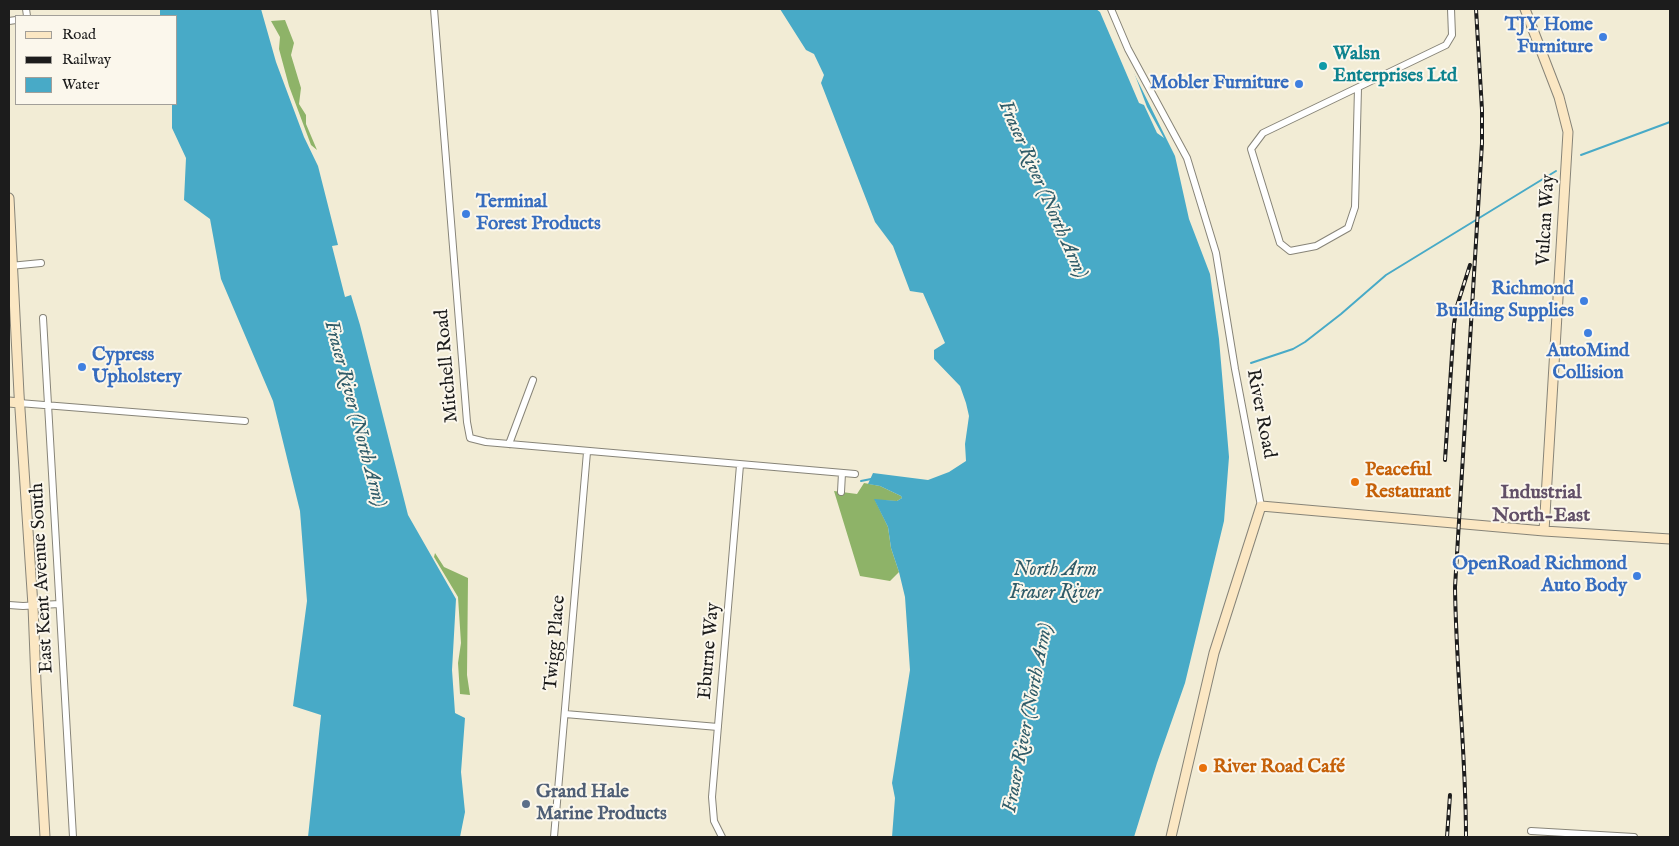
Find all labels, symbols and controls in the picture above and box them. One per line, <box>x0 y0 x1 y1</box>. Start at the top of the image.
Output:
legend <box>15 15 178 105</box>
place label: TJY Home Furniture <box>1505 15 1593 59</box>
text: Road <box>62 25 96 44</box>
marker: TJY Home Furniture <box>1597 31 1609 43</box>
place label: Walsn Enterprises Ltd <box>1333 44 1457 88</box>
text: Railway <box>62 50 111 69</box>
marker: Walsn Enterprises Ltd <box>1317 60 1329 72</box>
place label: Mobler Furniture <box>1150 73 1289 95</box>
text: Water <box>62 75 99 94</box>
marker: Mobler Furniture <box>1293 78 1305 90</box>
water label: Fraser River (North Arm) <box>992 97 1092 283</box>
street label: Vulcan Way <box>1533 174 1561 266</box>
place label: Terminal Forest Products <box>476 192 601 236</box>
marker: Terminal Forest Products <box>460 208 472 220</box>
place label: Richmond Building Supplies <box>1436 279 1574 323</box>
marker: Richmond Building Supplies <box>1578 295 1590 307</box>
street label: Mitchell Road <box>432 308 464 424</box>
water label: Fraser River (North Arm) <box>318 318 390 510</box>
marker: AutoMind Collision <box>1582 327 1594 339</box>
place label: AutoMind Collision <box>1547 341 1629 385</box>
place label: Cypress Upholstery <box>92 345 181 389</box>
marker: Cypress Upholstery <box>76 361 88 373</box>
street label: River Road <box>1240 367 1280 461</box>
place label: Peaceful Restaurant <box>1365 460 1451 504</box>
marker: Peaceful Restaurant <box>1349 476 1361 488</box>
street label: East Kent Avenue South <box>27 482 59 674</box>
district label: Industrial North-East <box>1492 482 1590 529</box>
place label: OpenRoad Richmond Auto Body <box>1452 554 1627 598</box>
water label: North Arm Fraser River <box>1009 559 1101 606</box>
marker: OpenRoad Richmond Auto Body <box>1631 570 1643 582</box>
street label: Twigg Place <box>540 594 572 692</box>
street label: Eburne Way <box>694 602 726 700</box>
water label: Fraser River (North Arm) <box>999 621 1059 815</box>
place label: River Road Café <box>1213 757 1345 779</box>
marker: River Road Café <box>1197 762 1209 774</box>
place label: Grand Hale Marine Products <box>536 782 667 826</box>
marker: Grand Hale Marine Products <box>520 798 532 810</box>

